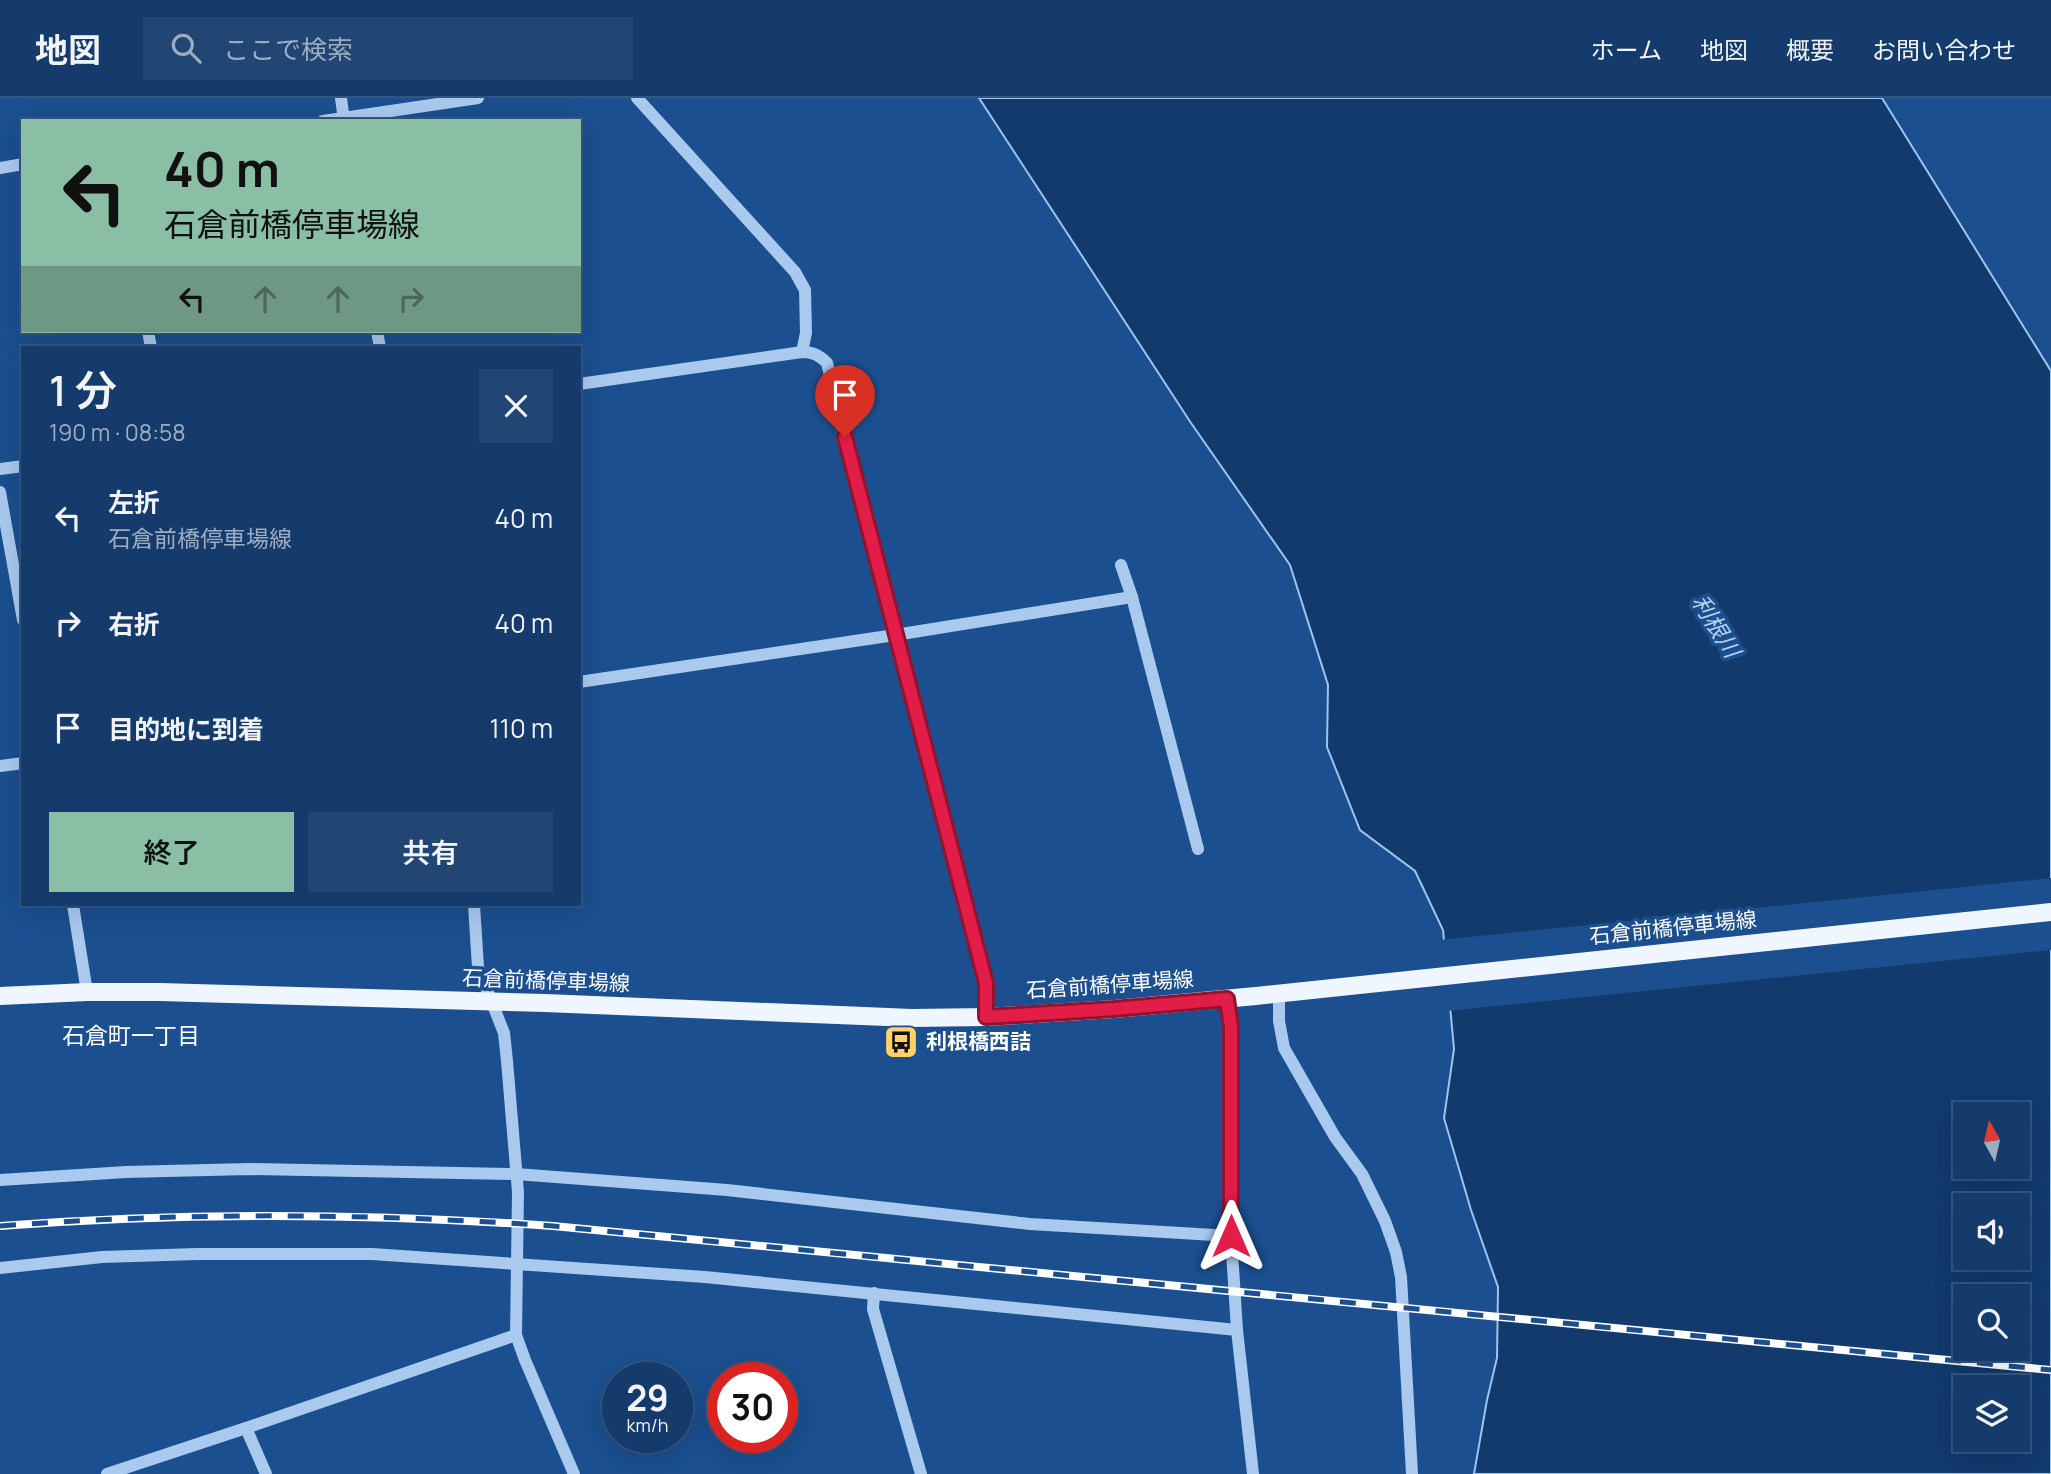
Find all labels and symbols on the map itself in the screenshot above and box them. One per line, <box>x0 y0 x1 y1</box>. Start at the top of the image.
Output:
pin <box>815 365 875 437</box>
water label: 利根川 <box>1685 588 1750 666</box>
street label: 石倉前橋停車場線 <box>1588 904 1758 950</box>
street label: 石倉前橋停車場線 <box>462 963 630 997</box>
street label: 石倉前橋停車場線 <box>1025 964 1195 1004</box>
district label: 石倉町一丁目 <box>62 1019 200 1051</box>
bus stop icon: 利根橋西詰 <box>882 1023 920 1061</box>
place label: 利根橋西詰 <box>926 1027 1031 1055</box>
north arrow <box>1953 1102 2030 1180</box>
position arrow <box>1194 1199 1268 1273</box>
speed limit sign: 30 <box>707 1362 798 1453</box>

